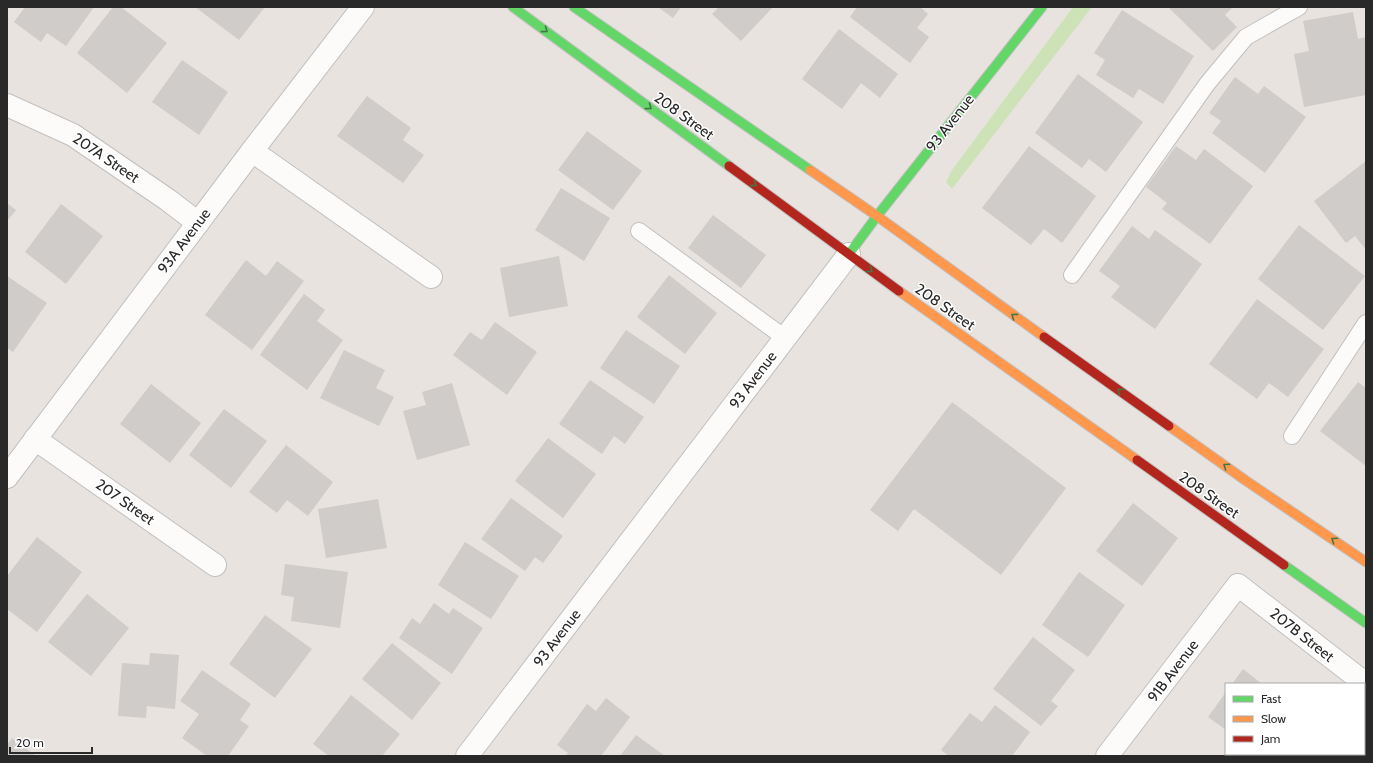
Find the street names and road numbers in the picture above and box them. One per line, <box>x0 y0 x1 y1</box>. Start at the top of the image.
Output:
street label: 208 Street <box>651 88 717 144</box>
street label: 93 Avenue <box>922 91 978 155</box>
street label: 207A Street <box>69 129 143 187</box>
street label: 93A Avenue <box>154 205 214 277</box>
street label: 208 Street <box>911 280 979 334</box>
street label: 93 Avenue <box>725 347 781 412</box>
street label: 208 Street <box>1175 468 1243 522</box>
street label: 207 Street <box>92 475 158 529</box>
street label: 207B Street <box>1266 604 1338 666</box>
street label: 93 Avenue <box>529 605 585 670</box>
street label: 91B Avenue <box>1144 636 1202 706</box>

